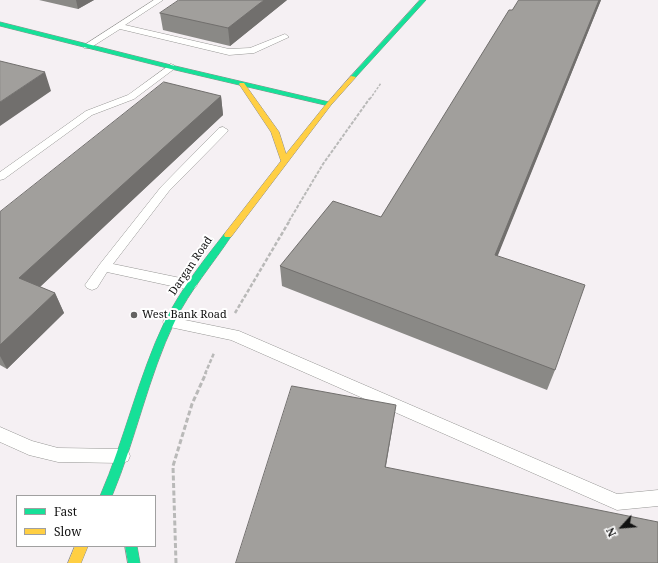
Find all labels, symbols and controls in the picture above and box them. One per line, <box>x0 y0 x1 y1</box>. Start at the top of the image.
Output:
street label: Dargan Road <box>167 234 215 298</box>
place label: West Bank Road <box>142 308 227 322</box>
marker: West Bank Road <box>129 310 139 320</box>
legend <box>16 495 156 547</box>
text: Fast <box>54 503 77 520</box>
north arrow <box>602 507 642 547</box>
text: Slow <box>54 523 82 540</box>
text: N <box>602 525 619 540</box>

